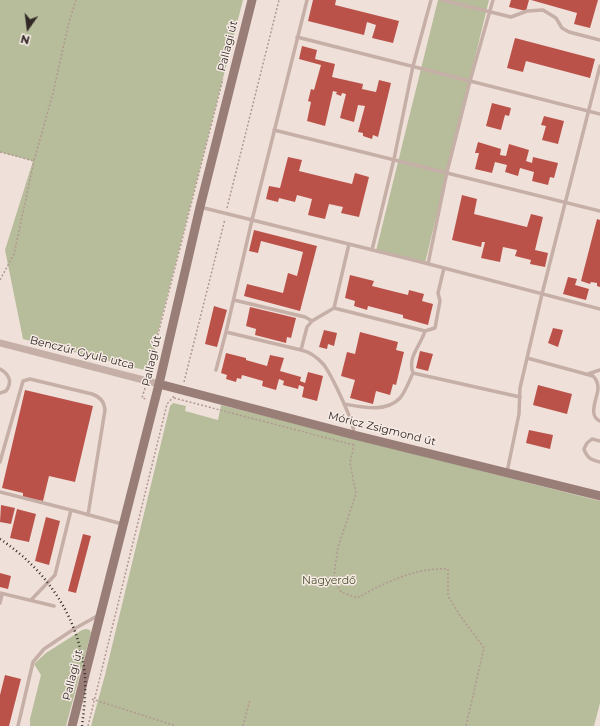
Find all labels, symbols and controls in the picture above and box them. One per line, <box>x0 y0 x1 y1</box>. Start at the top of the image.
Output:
north arrow <box>8 8 48 48</box>
street label: Pallagi út <box>215 19 241 73</box>
text: N <box>19 32 31 48</box>
street label: Benczúr Gyula utca <box>28 334 136 372</box>
street label: Pallagi út <box>140 334 164 388</box>
street label: Móricz Zsigmond út <box>327 409 437 449</box>
park label: Nagyerdő <box>302 574 356 588</box>
street label: Pallagi út <box>60 648 86 702</box>

